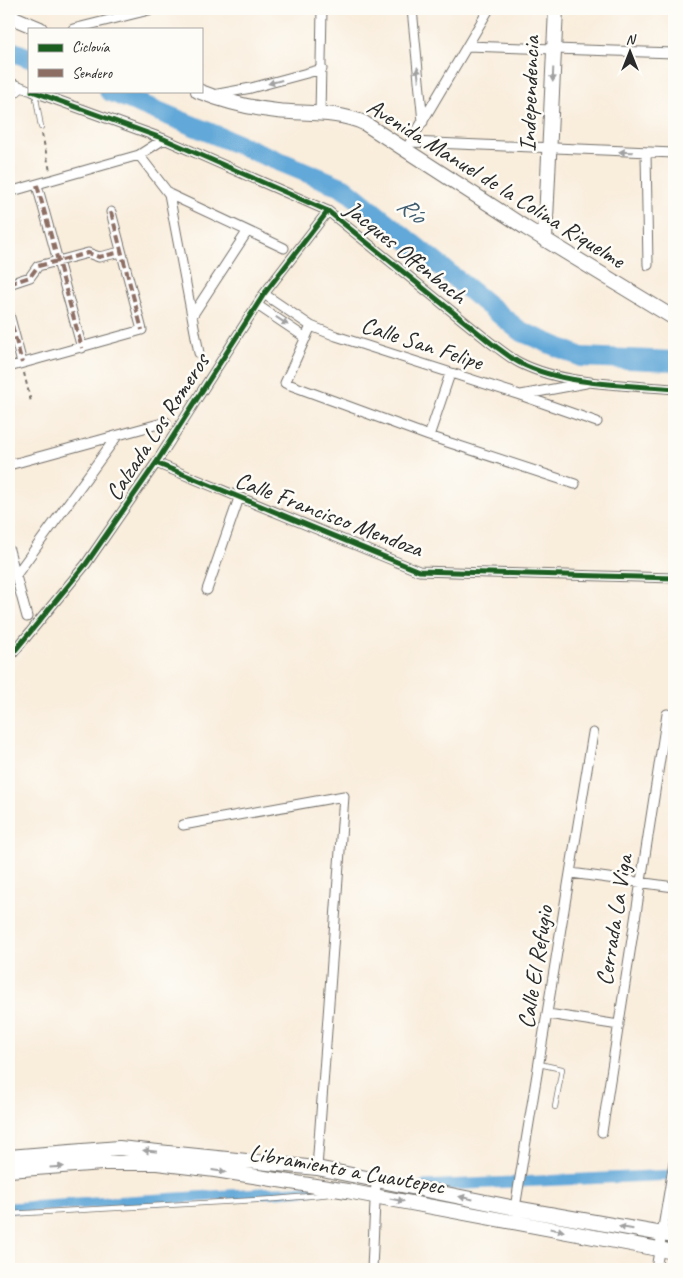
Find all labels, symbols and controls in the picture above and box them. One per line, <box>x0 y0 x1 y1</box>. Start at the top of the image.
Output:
legend <box>28 28 202 92</box>
north arrow <box>606 28 656 78</box>
text: N <box>626 31 637 48</box>
street label: Independencia <box>512 34 546 152</box>
text: Ciclovía <box>72 38 111 57</box>
text: Sendero <box>72 64 113 83</box>
one-way arrow <box>414 65 422 81</box>
one-way arrow <box>548 67 556 83</box>
one-way arrow <box>268 78 283 86</box>
street label: Avenida Manuel de la Colina Riquelme <box>362 91 632 276</box>
one-way arrow <box>617 148 633 156</box>
water label: Río <box>391 189 434 233</box>
street label: Jacques Offenbach <box>338 193 475 312</box>
street label: Calle San Felipe <box>358 309 489 377</box>
one-way arrow <box>275 316 288 326</box>
street label: Calzada Los Romeros <box>98 346 217 506</box>
street label: Calle Francisco Mendoza <box>231 464 428 564</box>
street label: Cerrada La Viga <box>589 850 639 988</box>
street label: Calle El Refugio <box>510 902 560 1031</box>
street label: Libramiento a Cuautepec <box>247 1137 448 1201</box>
one-way arrow <box>142 1147 158 1155</box>
one-way arrow <box>50 1162 66 1170</box>
one-way arrow <box>212 1167 228 1175</box>
one-way arrow <box>458 1194 474 1202</box>
one-way arrow <box>389 1196 405 1204</box>
one-way arrow <box>618 1223 634 1231</box>
one-way arrow <box>549 1226 565 1234</box>

